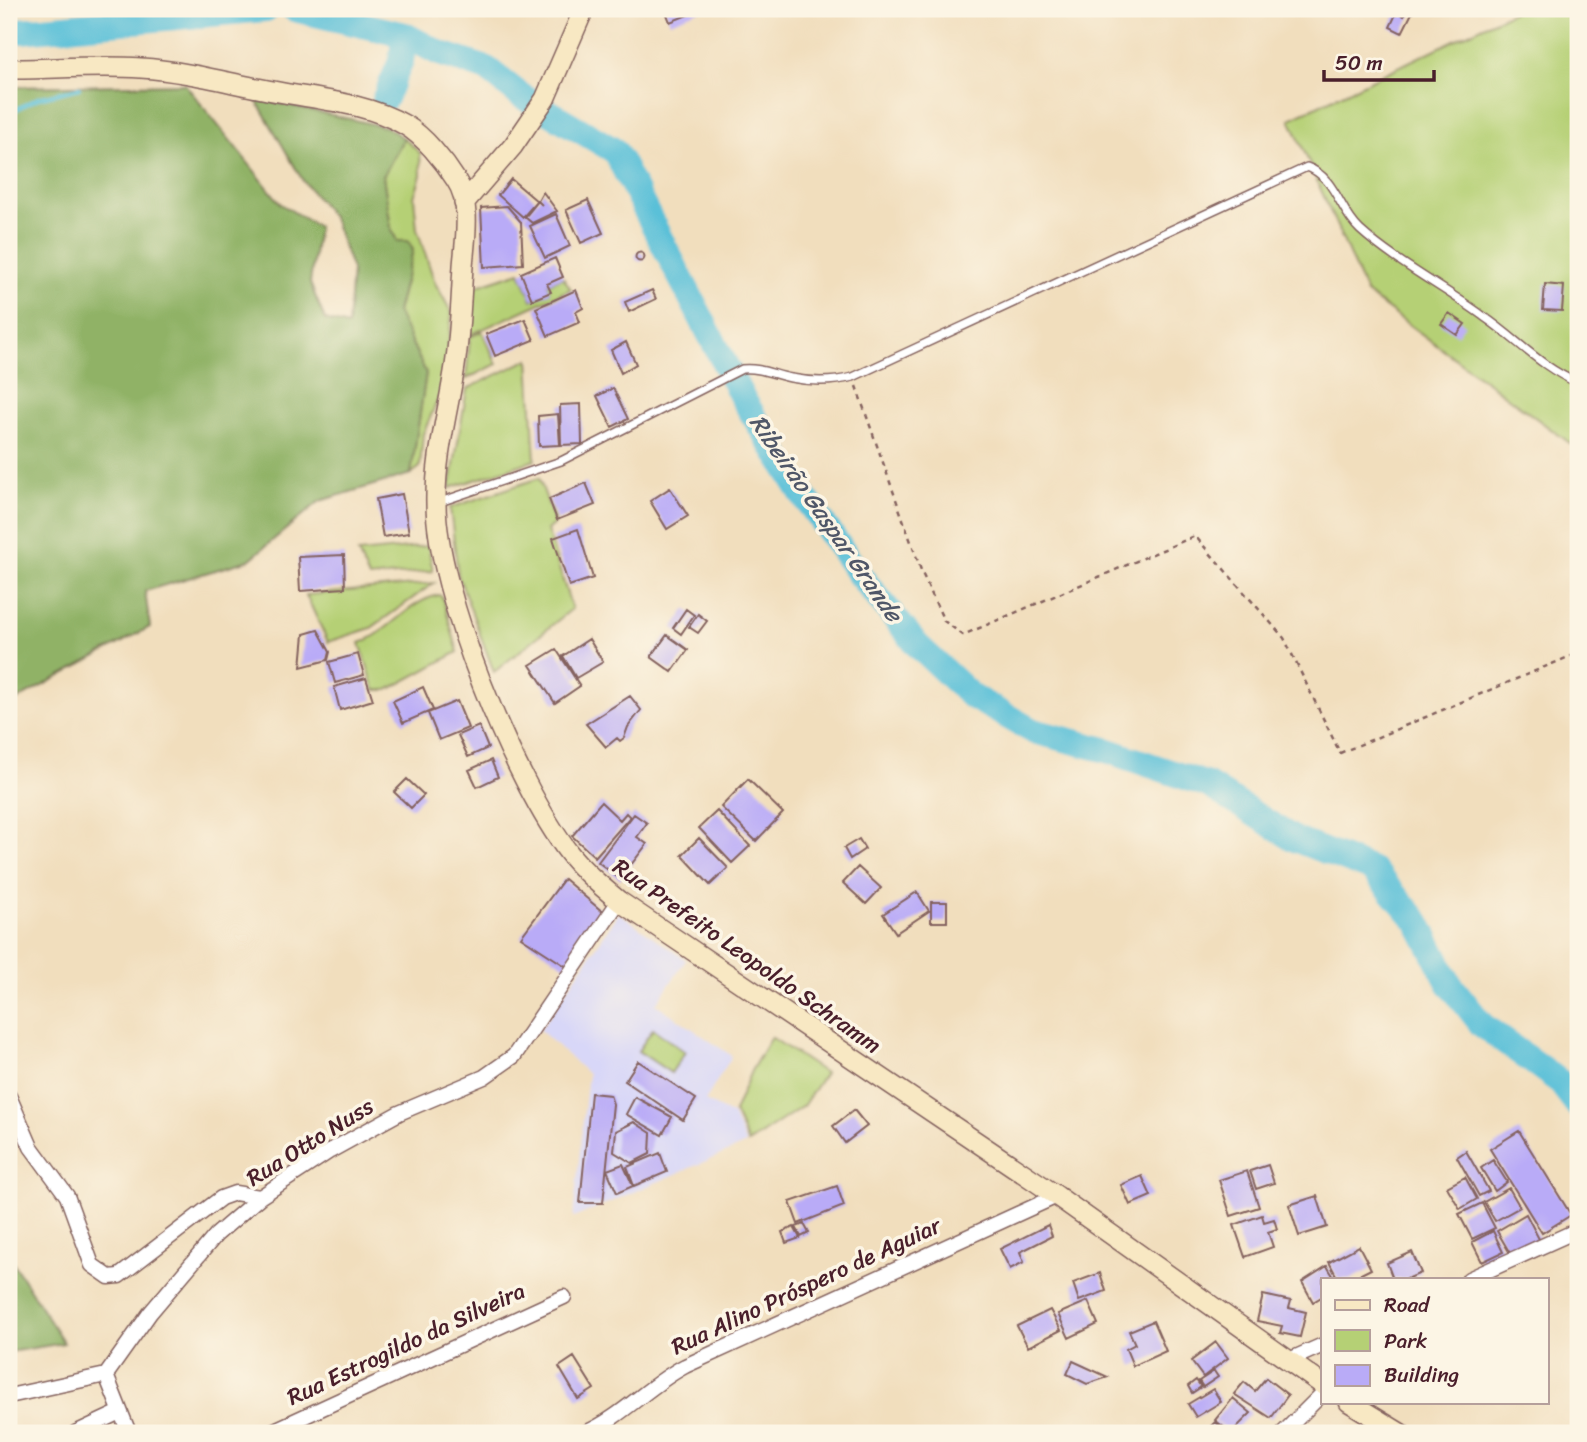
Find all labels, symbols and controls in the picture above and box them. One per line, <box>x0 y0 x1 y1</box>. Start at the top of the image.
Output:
scale bar <box>1324 38 1435 82</box>
text: 50 m <box>1335 44 1383 82</box>
water label: Ribeirão Gaspar Grande <box>738 405 915 633</box>
street label: Rua Prefeito Leopoldo Schramm <box>604 847 890 1065</box>
street label: Rua Otto Nuss <box>238 1086 382 1198</box>
street label: Rua Alino Próspero de Aguiar <box>664 1205 949 1367</box>
street label: Rua Estrogildo da Silveira <box>280 1271 532 1417</box>
legend <box>1321 1278 1548 1404</box>
text: Road <box>1384 1286 1431 1324</box>
text: Park <box>1384 1322 1427 1360</box>
text: Building <box>1384 1356 1460 1394</box>

